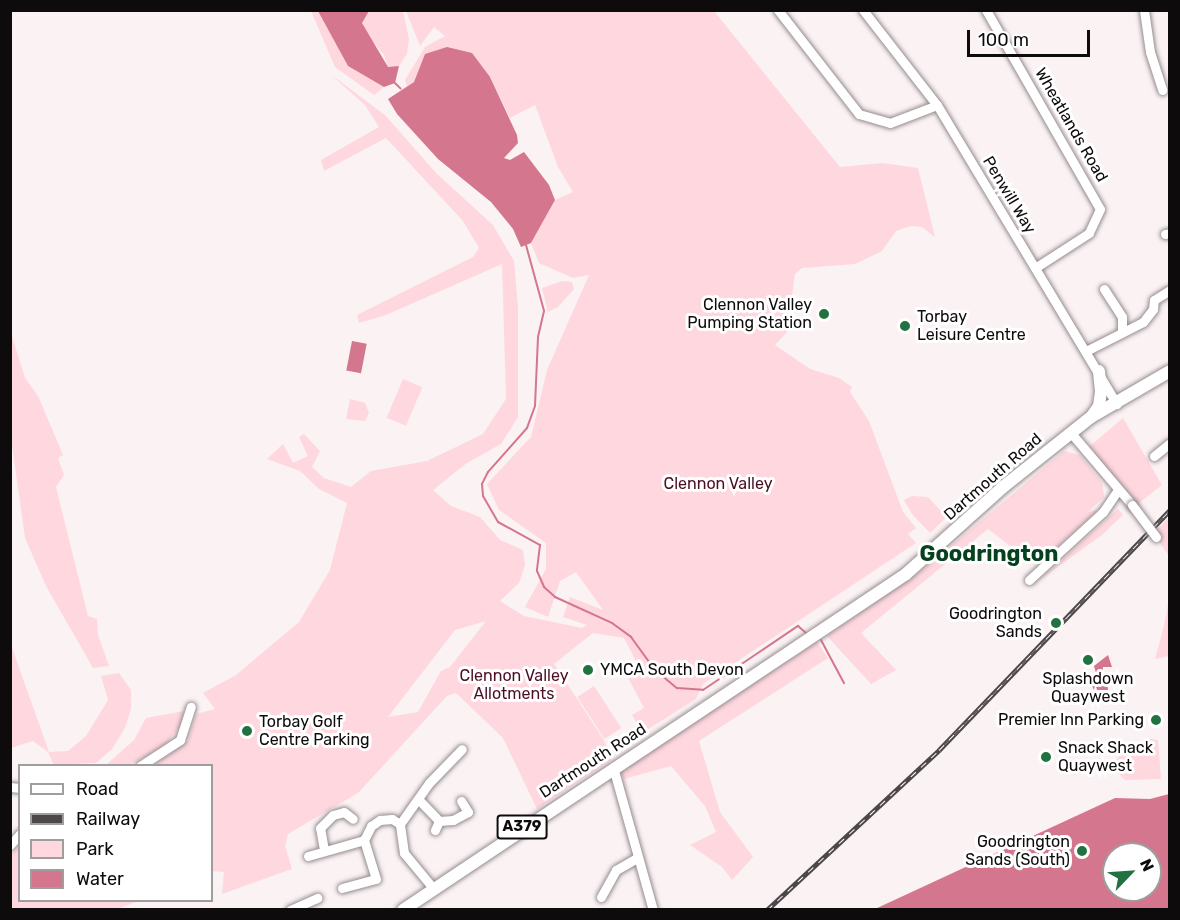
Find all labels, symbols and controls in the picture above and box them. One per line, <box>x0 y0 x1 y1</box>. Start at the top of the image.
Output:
scale bar <box>970 18 1093 56</box>
text: 100 m <box>978 29 1029 51</box>
street label: Wheatlands Road <box>1031 65 1111 185</box>
street label: Penwill Way <box>978 153 1040 237</box>
place label: Clennon Valley Pumping Station <box>687 295 812 333</box>
marker: Clennon Valley Pumping Station <box>817 307 831 321</box>
place label: Torbay Leisure Centre <box>917 307 1026 345</box>
marker: Torbay Leisure Centre <box>898 319 912 333</box>
street label: Dartmouth Road <box>940 429 1046 525</box>
park label: Clennon Valley <box>663 474 773 494</box>
district label: Goodrington <box>920 541 1058 567</box>
place label: Goodrington Sands <box>949 604 1042 642</box>
marker: Goodrington Sands <box>1047 614 1065 632</box>
marker: Splashdown Quaywest <box>1081 653 1095 667</box>
place label: YMCA South Devon <box>600 660 744 680</box>
marker: YMCA South Devon <box>581 663 595 677</box>
park label: Clennon Valley Allotments <box>459 666 569 704</box>
place label: Splashdown Quaywest <box>1042 669 1134 707</box>
place label: Premier Inn Parking <box>998 710 1144 730</box>
place label: Torbay Golf Centre Parking <box>259 712 370 750</box>
marker: Premier Inn Parking <box>1149 713 1163 727</box>
street label: Dartmouth Road <box>536 719 650 803</box>
marker: Torbay Golf Centre Parking <box>240 724 254 738</box>
place label: Snack Shack Quaywest <box>1058 738 1153 776</box>
marker: Snack Shack Quaywest <box>1039 750 1053 764</box>
legend <box>18 764 213 902</box>
text: Road <box>76 778 119 800</box>
text: Railway <box>76 808 140 830</box>
road number: A379 <box>496 815 548 839</box>
place label: Goodrington Sands (South) <box>965 832 1070 870</box>
text: Park <box>76 838 113 860</box>
north arrow <box>1102 842 1162 902</box>
marker: Goodrington Sands (South) <box>1075 844 1089 858</box>
text: N <box>1136 856 1158 874</box>
text: Water <box>76 868 124 890</box>

